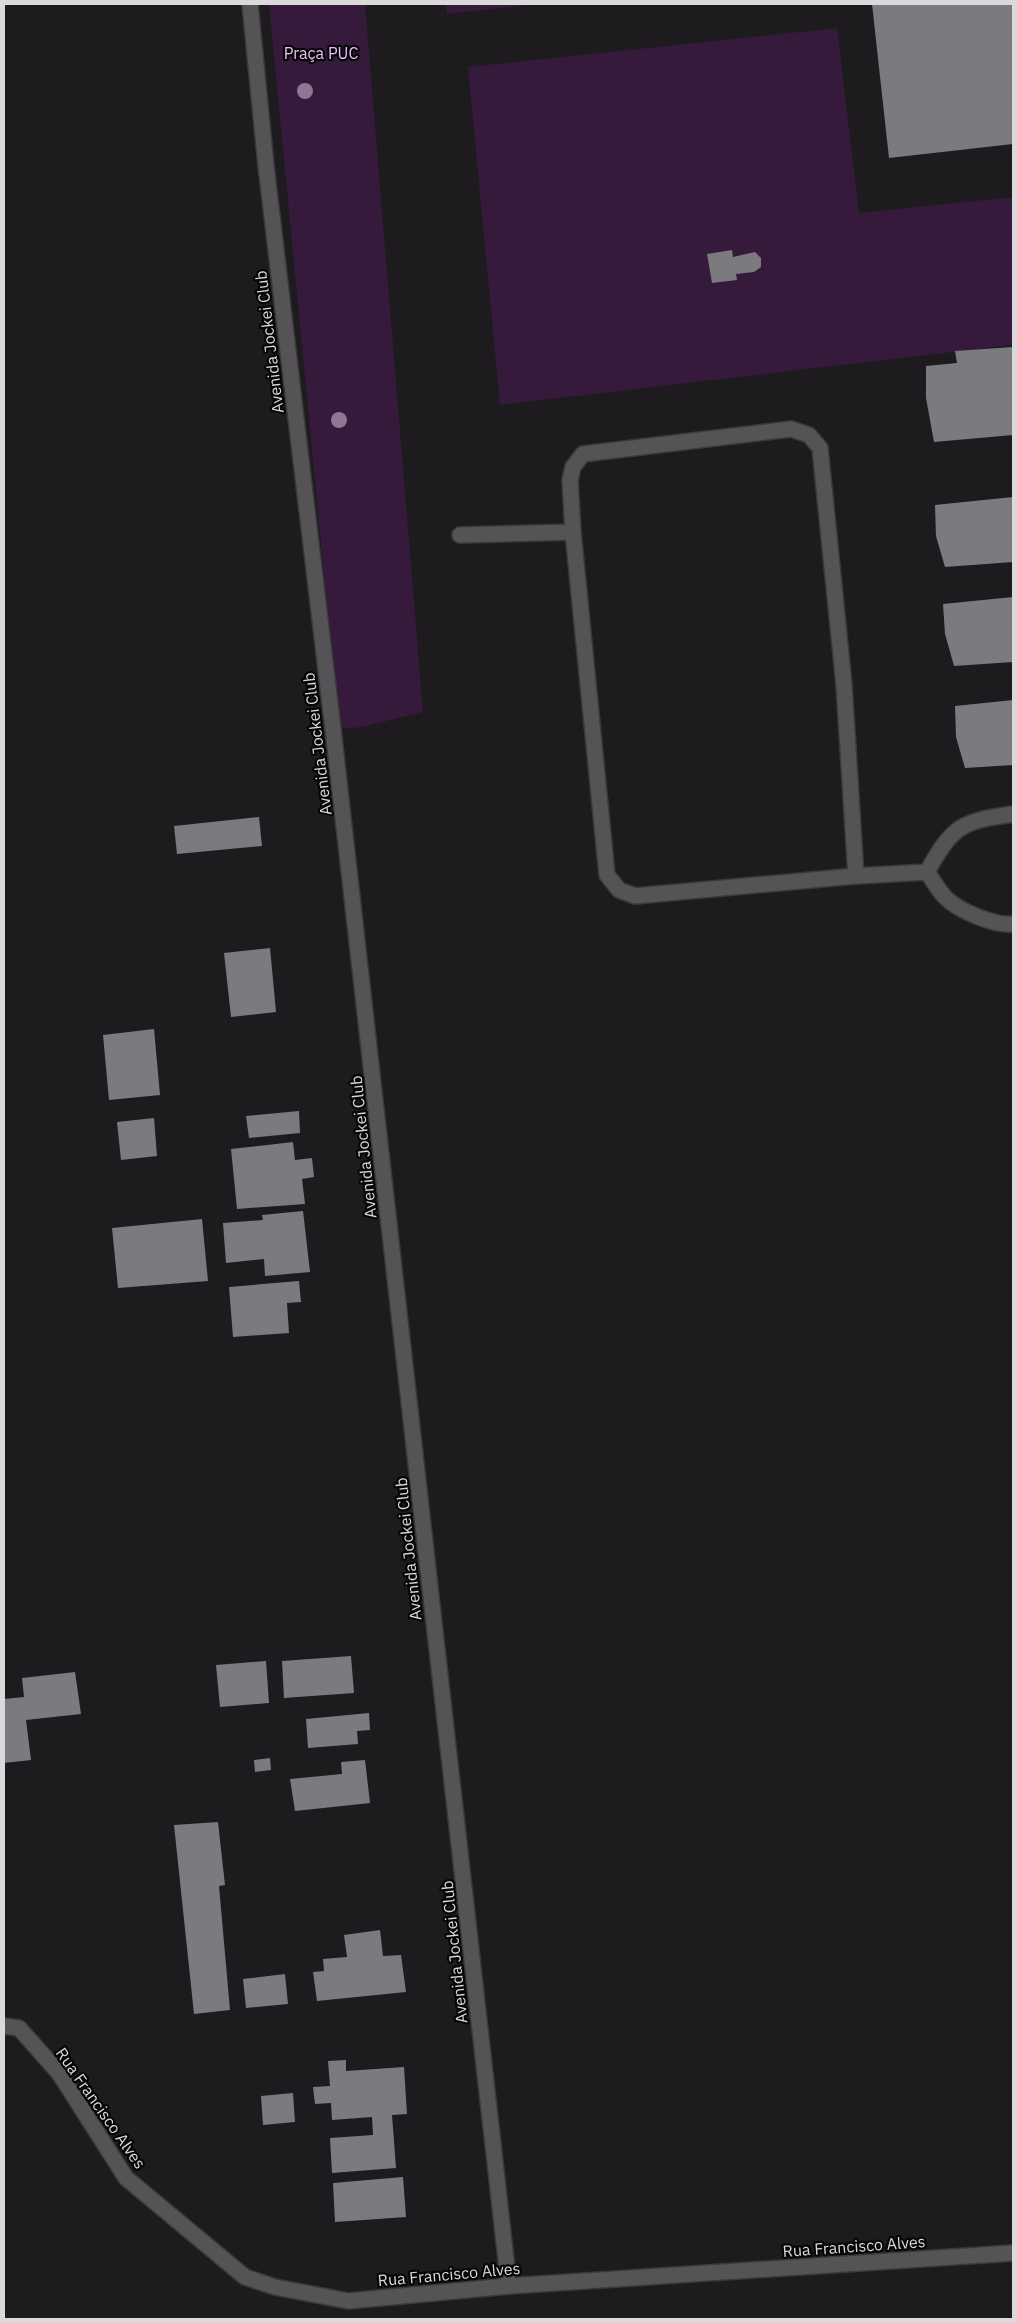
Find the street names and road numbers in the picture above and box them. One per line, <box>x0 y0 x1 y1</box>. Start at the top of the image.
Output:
street label: Avenida Jockei Club <box>250 269 288 415</box>
street label: Avenida Jockei Club <box>298 671 336 817</box>
street label: Avenida Jockei Club <box>346 1074 380 1220</box>
street label: Avenida Jockei Club <box>391 1476 425 1622</box>
street label: Avenida Jockei Club <box>437 1879 471 2025</box>
street label: Rua Francisco Alves <box>52 2044 150 2172</box>
street label: Rua Francisco Alves <box>782 2231 926 2261</box>
street label: Rua Francisco Alves <box>377 2258 521 2290</box>

